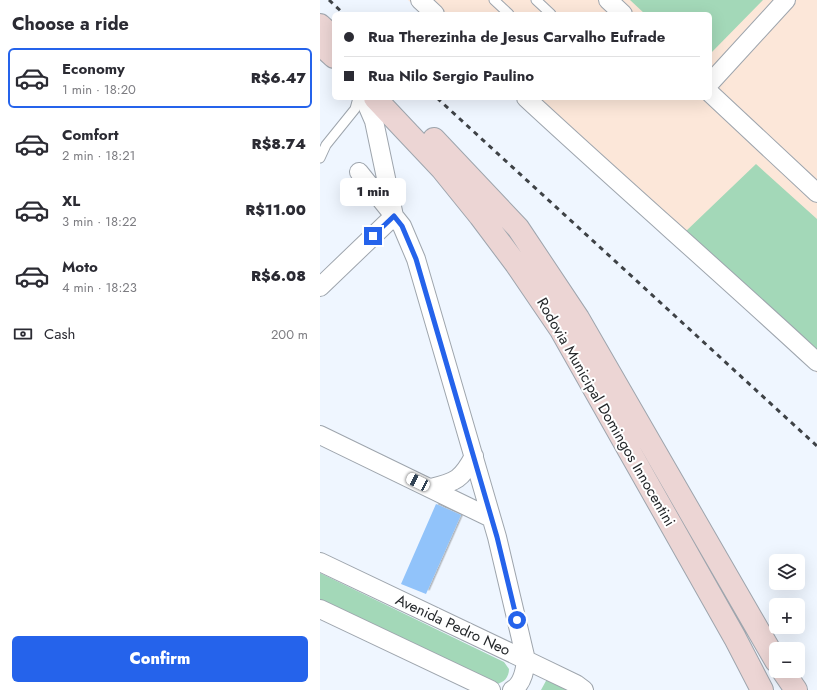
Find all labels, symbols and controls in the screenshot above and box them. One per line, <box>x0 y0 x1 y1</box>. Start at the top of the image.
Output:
text: Choose a ride <box>12 11 129 37</box>
text: Rua Therezinha de Jesus Carvalho Eufrade <box>368 26 665 48</box>
text: Economy <box>62 58 125 80</box>
icon: car <box>14 60 50 96</box>
text: Rua Nilo Sergio Paulino <box>368 65 534 87</box>
text: R$6.47 <box>251 67 306 89</box>
text: 1 min · 18:20 <box>62 80 136 99</box>
text: Comfort <box>62 124 119 146</box>
icon: car <box>14 126 50 162</box>
text: R$8.74 <box>252 133 306 155</box>
text: 2 min · 18:21 <box>62 146 135 165</box>
callout: 1 min <box>340 178 406 206</box>
text: 1 min <box>357 182 389 201</box>
text: XL <box>62 190 80 212</box>
icon: car <box>14 192 50 228</box>
text: R$11.00 <box>245 199 306 221</box>
text: 3 min · 18:22 <box>62 212 137 231</box>
route end <box>364 227 382 245</box>
text: Moto <box>62 256 98 278</box>
icon: car <box>14 258 50 294</box>
text: R$6.08 <box>251 265 306 287</box>
text: 4 min · 18:23 <box>62 278 137 297</box>
street label: Rodovia Municipal Domingos Innocentini <box>531 294 681 530</box>
icon: cash <box>12 323 34 345</box>
text: Cash <box>44 323 75 345</box>
text: 200 m <box>271 325 308 344</box>
car <box>405 471 431 493</box>
map controls <box>769 554 805 678</box>
button: layers <box>769 554 805 590</box>
street label: Avenida Pedro Neo <box>392 589 514 661</box>
button: + <box>769 598 805 634</box>
route start <box>508 611 526 629</box>
button: Confirm <box>12 636 308 682</box>
button: − <box>769 642 805 678</box>

